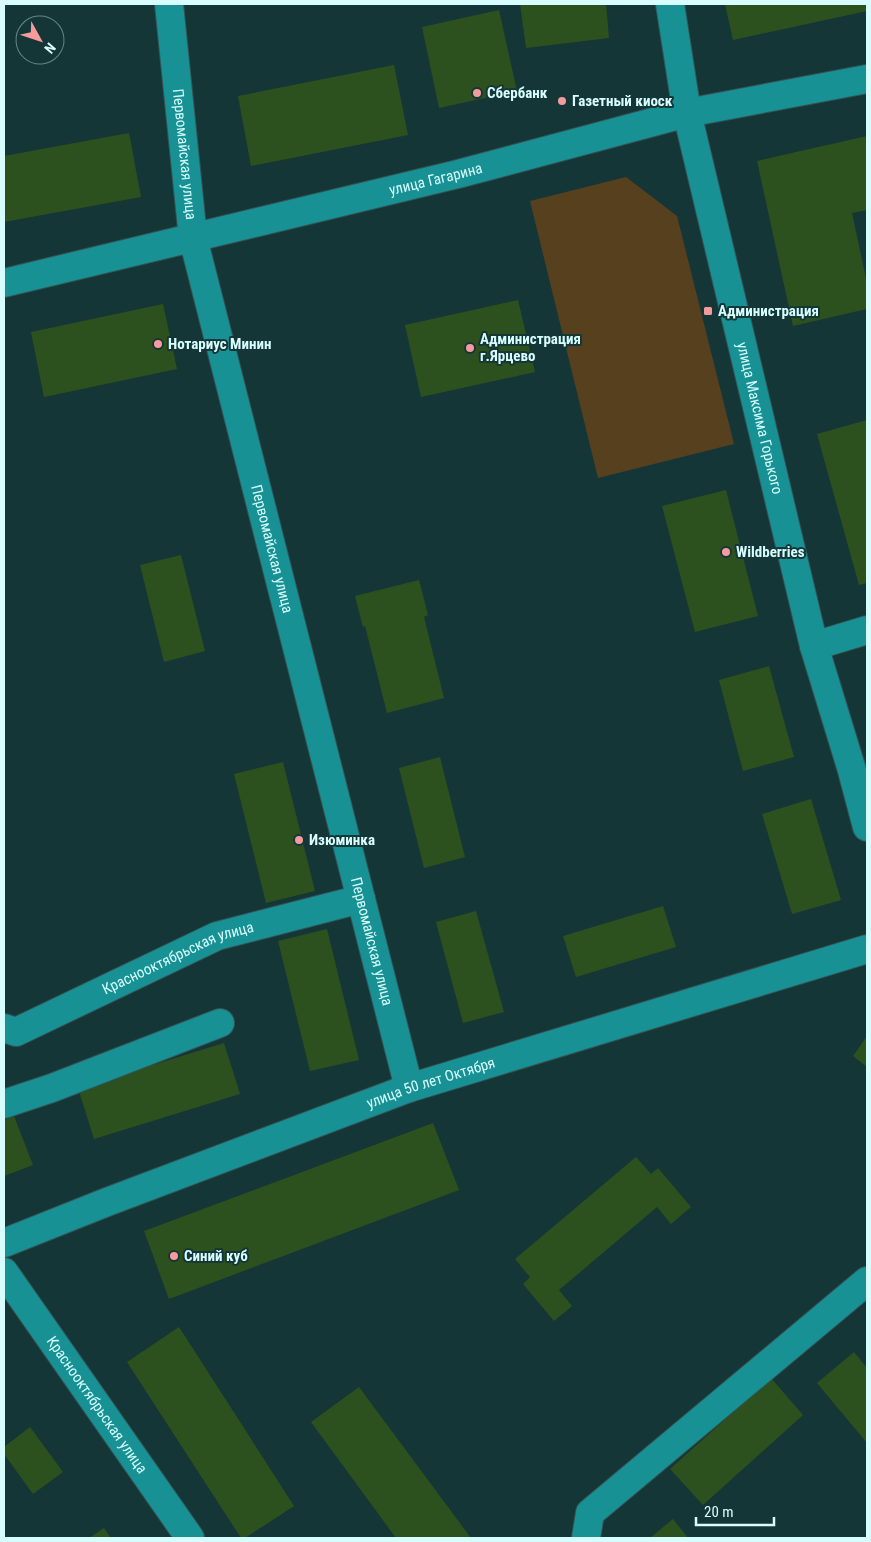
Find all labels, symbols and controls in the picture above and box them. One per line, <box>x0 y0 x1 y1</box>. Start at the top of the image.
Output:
north arrow <box>15 15 65 65</box>
text: N <box>41 40 59 57</box>
place label: Сбербанк <box>487 84 548 102</box>
marker: Сбербанк <box>471 87 483 99</box>
street label: Первомайская улица <box>169 88 200 221</box>
place label: Газетный киоск <box>572 92 673 110</box>
marker: Газетный киоск <box>556 95 568 107</box>
street label: улица Гагарина <box>387 159 484 199</box>
place label: Администрация <box>718 302 819 320</box>
marker: Администрация <box>702 305 714 317</box>
place label: Администрация г.Ярцево <box>480 330 581 365</box>
place label: Нотариус Минин <box>168 335 271 353</box>
marker: Нотариус Минин <box>152 338 164 350</box>
street label: улица Максима Горького <box>733 340 787 496</box>
marker: Администрация г.Ярцево <box>464 342 476 354</box>
street label: Первомайская улица <box>247 483 297 615</box>
place label: Wildberries <box>736 543 805 561</box>
marker: Wildberries <box>720 546 732 558</box>
place label: Изюминка <box>309 831 375 849</box>
marker: Изюминка <box>293 834 305 846</box>
street label: Первомайская улица <box>347 875 397 1007</box>
street label: Краснооктябрьская улица <box>99 918 255 998</box>
street label: улица 50 лет Октября <box>364 1053 497 1112</box>
place label: Синий куб <box>184 1247 248 1265</box>
marker: Синий куб <box>168 1250 180 1262</box>
street label: Краснооктябрьская улица <box>43 1333 151 1477</box>
scale bar <box>696 1494 774 1526</box>
text: 20 m <box>704 1503 734 1521</box>

